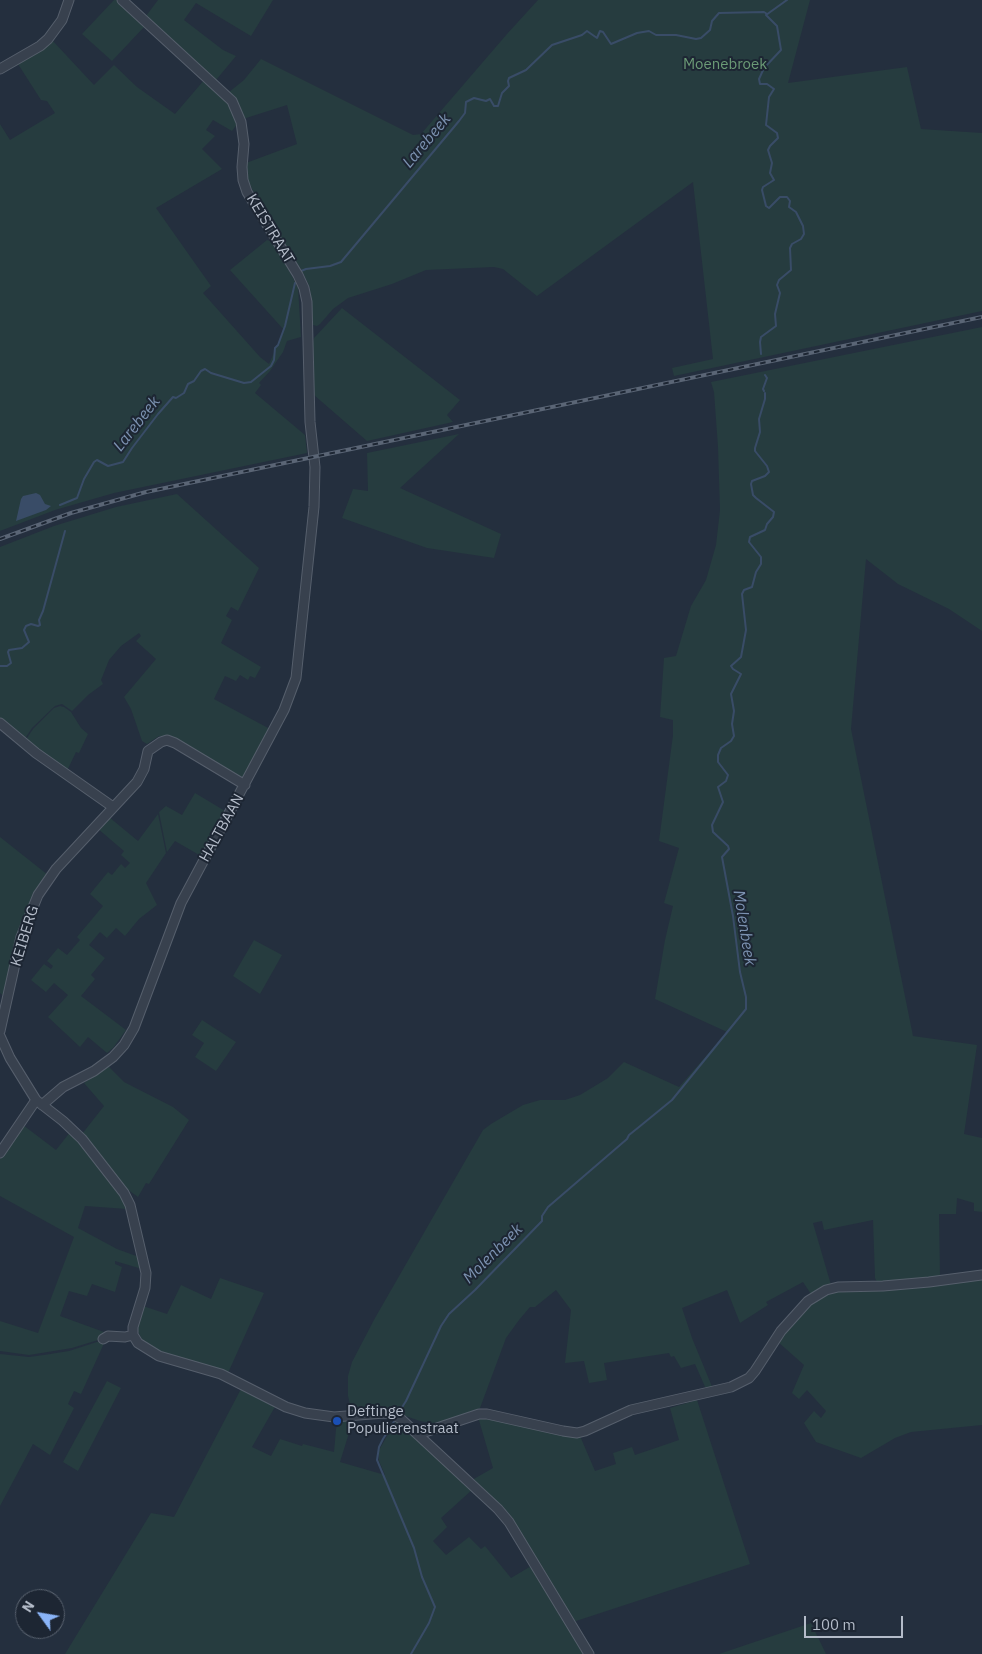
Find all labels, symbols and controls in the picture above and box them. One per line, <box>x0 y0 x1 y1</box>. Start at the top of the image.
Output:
park label: Moenebroek <box>683 56 767 74</box>
water label: Larebeek <box>399 110 455 172</box>
street label: KEISTRAAT <box>242 191 298 267</box>
water label: Larebeek <box>110 393 164 455</box>
street label: HALTBAAN <box>196 791 248 865</box>
water label: Molenbeek <box>729 889 759 967</box>
street label: KEIBERG <box>7 903 43 969</box>
water label: Molenbeek <box>459 1220 527 1288</box>
place label: Deftinge Populierenstraat <box>347 1403 459 1438</box>
marker: Deftinge Populierenstraat <box>331 1415 343 1427</box>
north arrow <box>15 1589 65 1639</box>
text: N <box>18 1598 38 1616</box>
scale bar <box>807 1606 906 1638</box>
text: 100 m <box>812 1615 856 1634</box>

